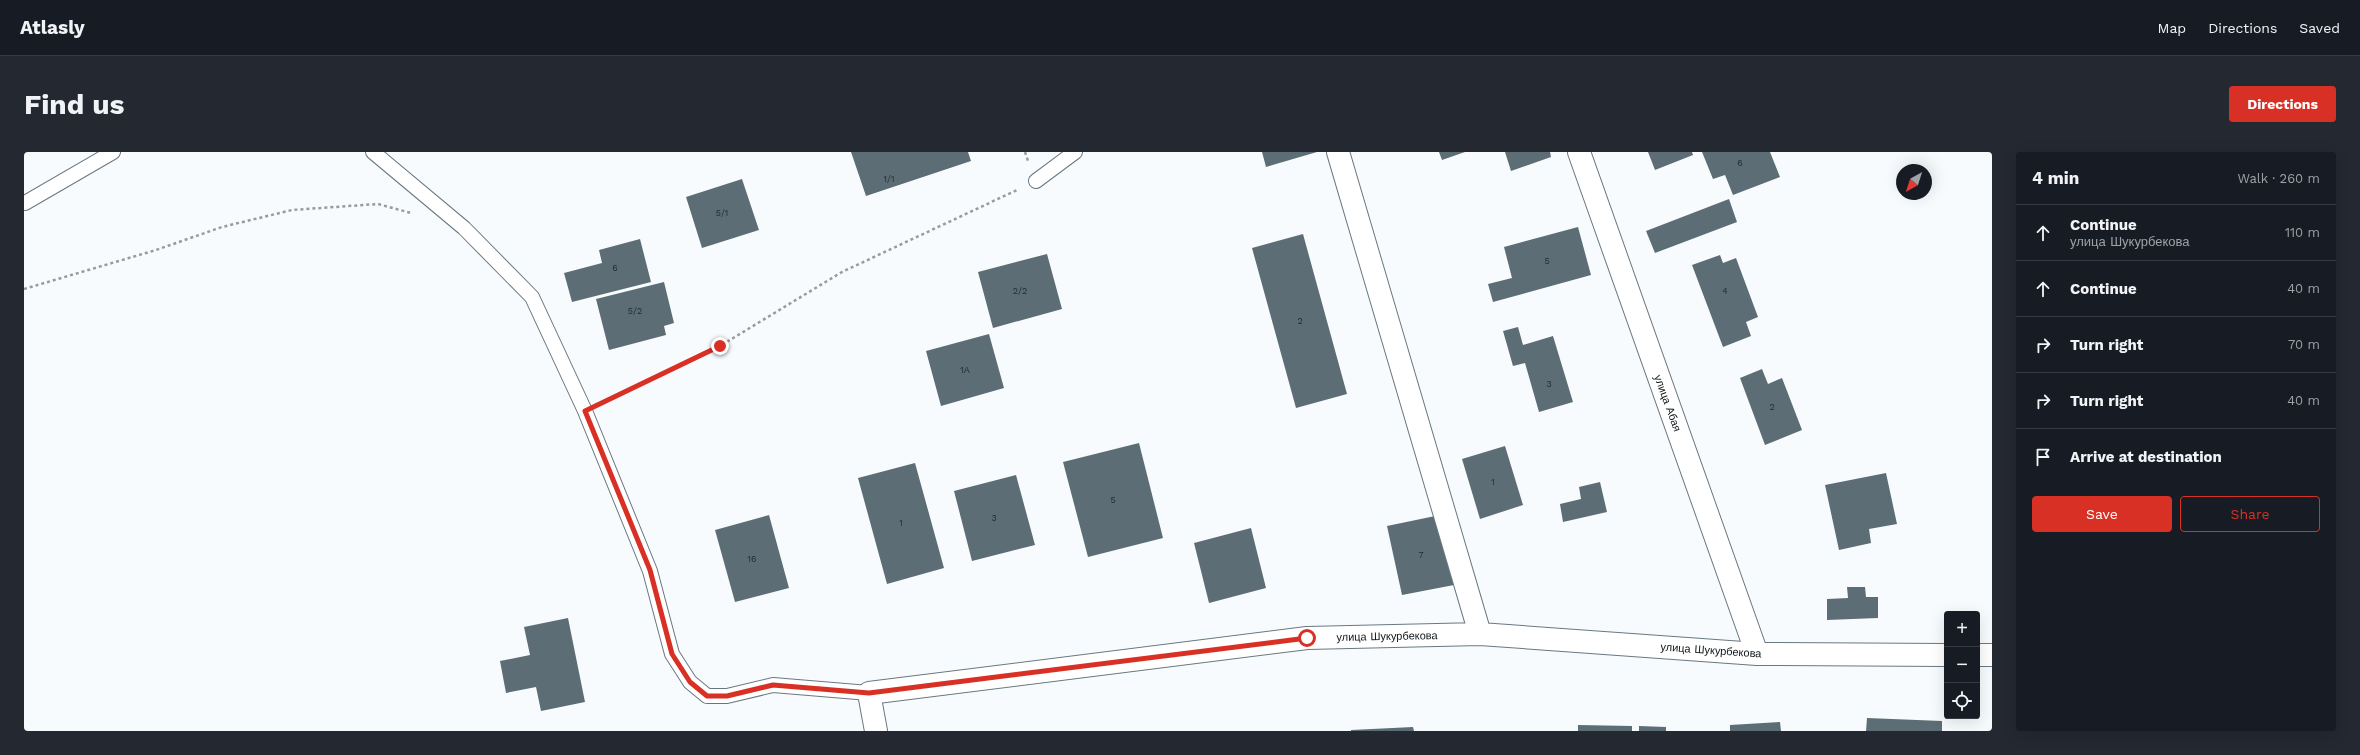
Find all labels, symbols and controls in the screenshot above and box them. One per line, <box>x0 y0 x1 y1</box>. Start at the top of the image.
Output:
text: Atlasly <box>20 16 85 39</box>
text: Map <box>2158 20 2186 36</box>
text: Directions <box>2208 20 2277 36</box>
text: Saved <box>2299 20 2340 36</box>
button: Directions <box>2229 86 2336 122</box>
text: Find us <box>24 88 124 121</box>
house number: 6 <box>1737 158 1743 168</box>
north arrow <box>1896 164 1932 200</box>
text: 4 min <box>2032 168 2079 188</box>
text: Walk · 260 m <box>2237 171 2320 186</box>
house number: 1/1 <box>884 174 894 184</box>
house number: 5/1 <box>716 208 728 218</box>
text: Continue <box>2070 216 2137 234</box>
icon: ahead <box>2032 222 2054 244</box>
text: 110 m <box>2285 225 2320 240</box>
text: улица Шукурбекова <box>2070 234 2190 249</box>
house number: 5 <box>1544 256 1550 266</box>
house number: 6 <box>612 263 618 273</box>
icon: ahead <box>2032 278 2054 300</box>
text: Continue <box>2070 280 2137 298</box>
text: 40 m <box>2287 281 2320 296</box>
house number: 2/2 <box>1013 286 1027 296</box>
house number: 4 <box>1722 286 1728 296</box>
house number: 5/2 <box>628 306 642 316</box>
house number: 2 <box>1297 316 1303 326</box>
icon: right <box>2032 334 2054 356</box>
text: Turn right <box>2070 336 2143 354</box>
route end <box>711 337 729 355</box>
text: 70 m <box>2288 337 2320 352</box>
house number: 1А <box>960 365 970 375</box>
street label: улица Абая <box>1651 373 1684 433</box>
house number: 3 <box>1546 379 1552 389</box>
icon: right <box>2032 390 2054 412</box>
text: Turn right <box>2070 392 2143 410</box>
text: 40 m <box>2287 393 2320 408</box>
house number: 2 <box>1769 402 1775 412</box>
icon: arrive <box>2032 446 2054 468</box>
text: Arrive at destination <box>2070 448 2222 466</box>
house number: 1 <box>1491 477 1495 487</box>
house number: 5 <box>1110 495 1116 505</box>
button: Save <box>2032 496 2172 532</box>
button: Share <box>2180 496 2320 532</box>
house number: 3 <box>991 513 997 523</box>
house number: 1 <box>899 518 903 528</box>
house number: 7 <box>1418 550 1424 560</box>
house number: 16 <box>748 554 756 564</box>
map controls <box>1944 611 1980 719</box>
button: + <box>1944 611 1980 647</box>
route start <box>1298 629 1316 647</box>
street label: улица Шукурбекова <box>1336 629 1439 644</box>
street label: улица Шукурбекова <box>1660 640 1763 661</box>
button: − <box>1944 647 1980 683</box>
button: locate <box>1944 683 1980 719</box>

